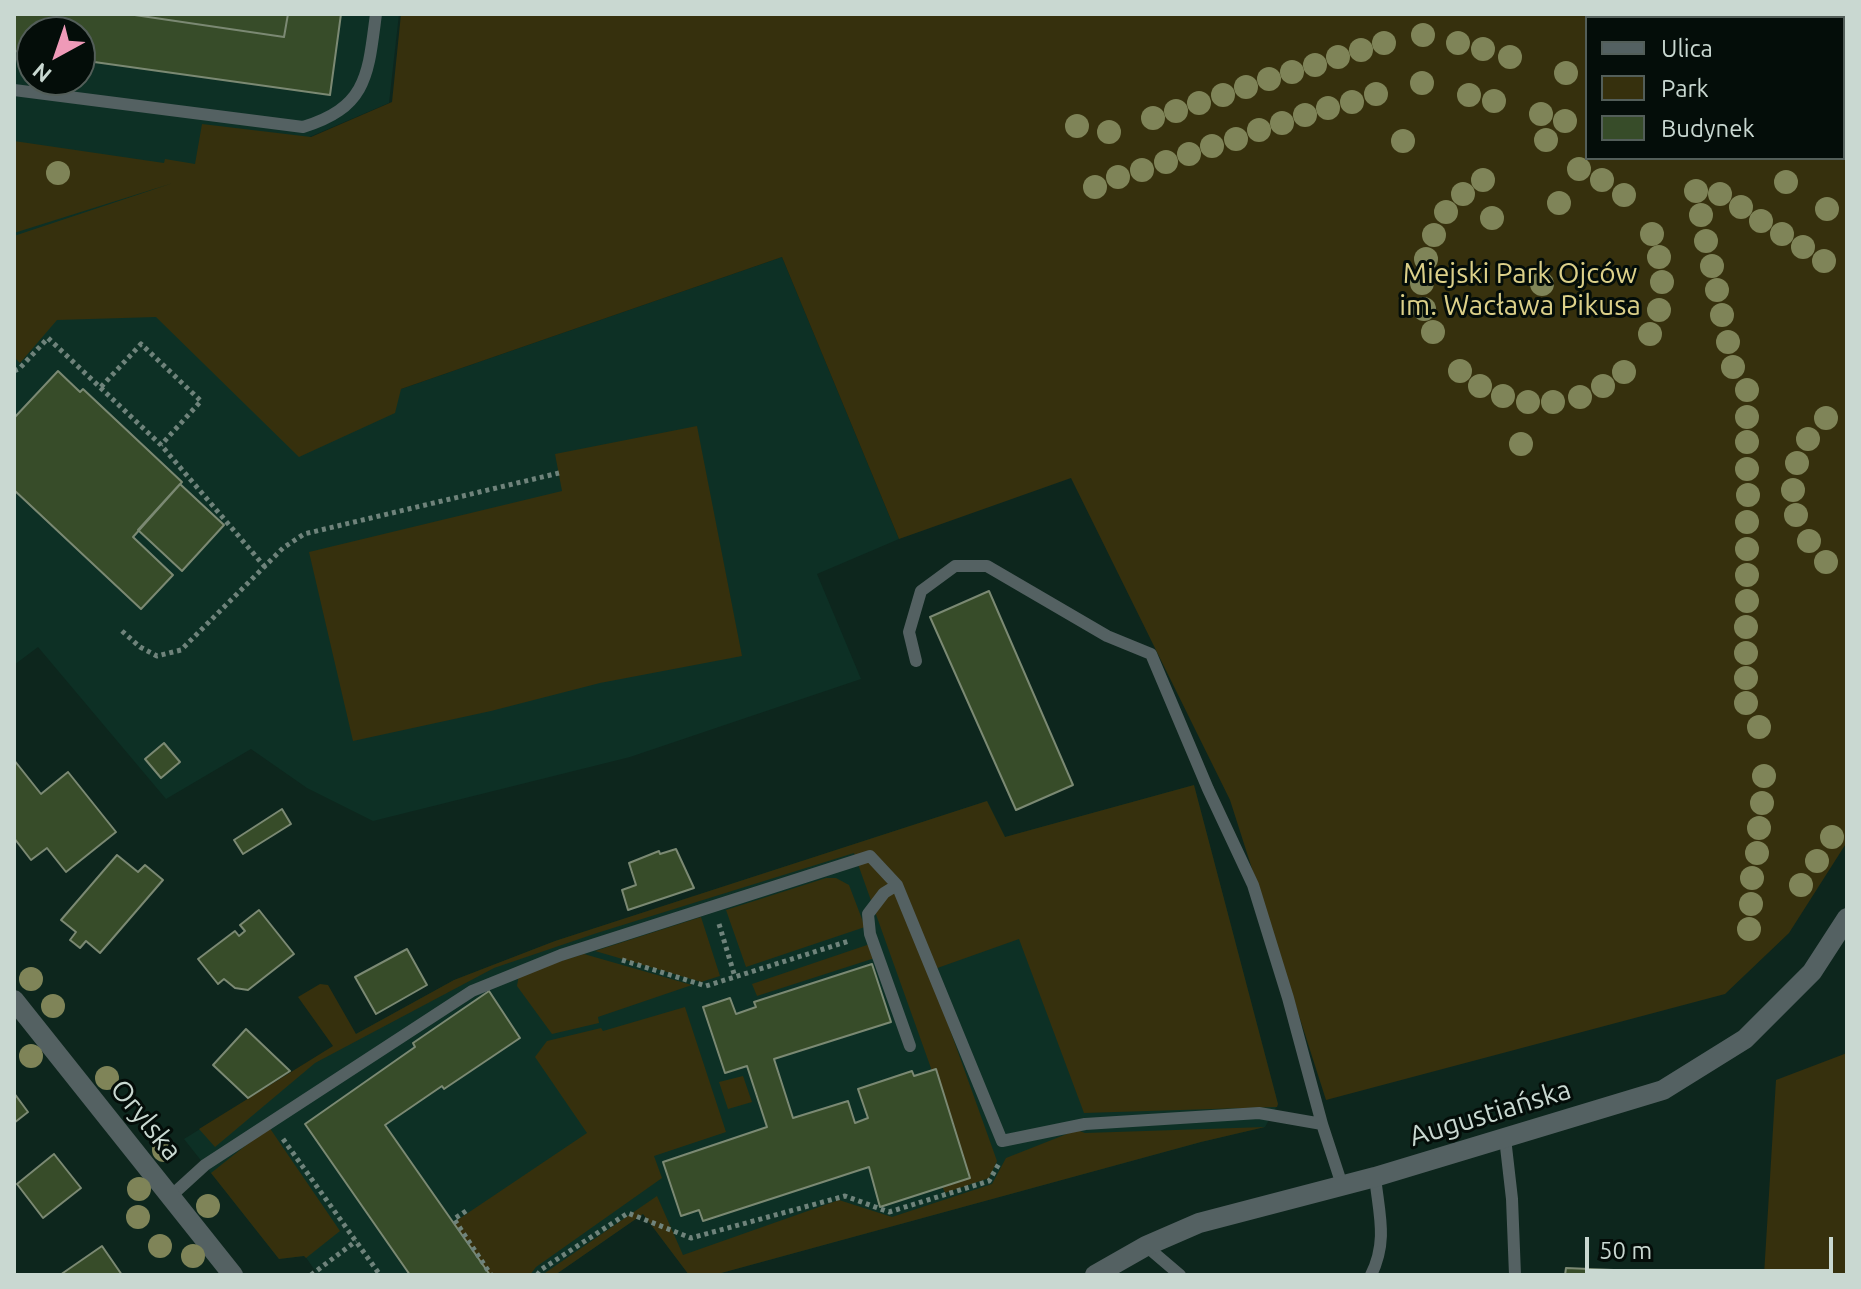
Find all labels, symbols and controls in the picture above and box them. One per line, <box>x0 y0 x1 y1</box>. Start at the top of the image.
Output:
north arrow <box>16 16 96 96</box>
legend <box>1585 16 1845 160</box>
text: Ulica <box>1661 35 1713 62</box>
text: N <box>27 58 56 88</box>
text: Park <box>1661 75 1709 102</box>
text: Budynek <box>1661 115 1755 142</box>
park label: Miejski Park Ojców im. Wacława Pikusa <box>1399 257 1641 323</box>
street label: Augustiańska <box>1405 1072 1575 1154</box>
street label: Orylska <box>103 1073 189 1167</box>
scale bar <box>1589 1221 1837 1271</box>
text: 50 m <box>1599 1237 1652 1264</box>

